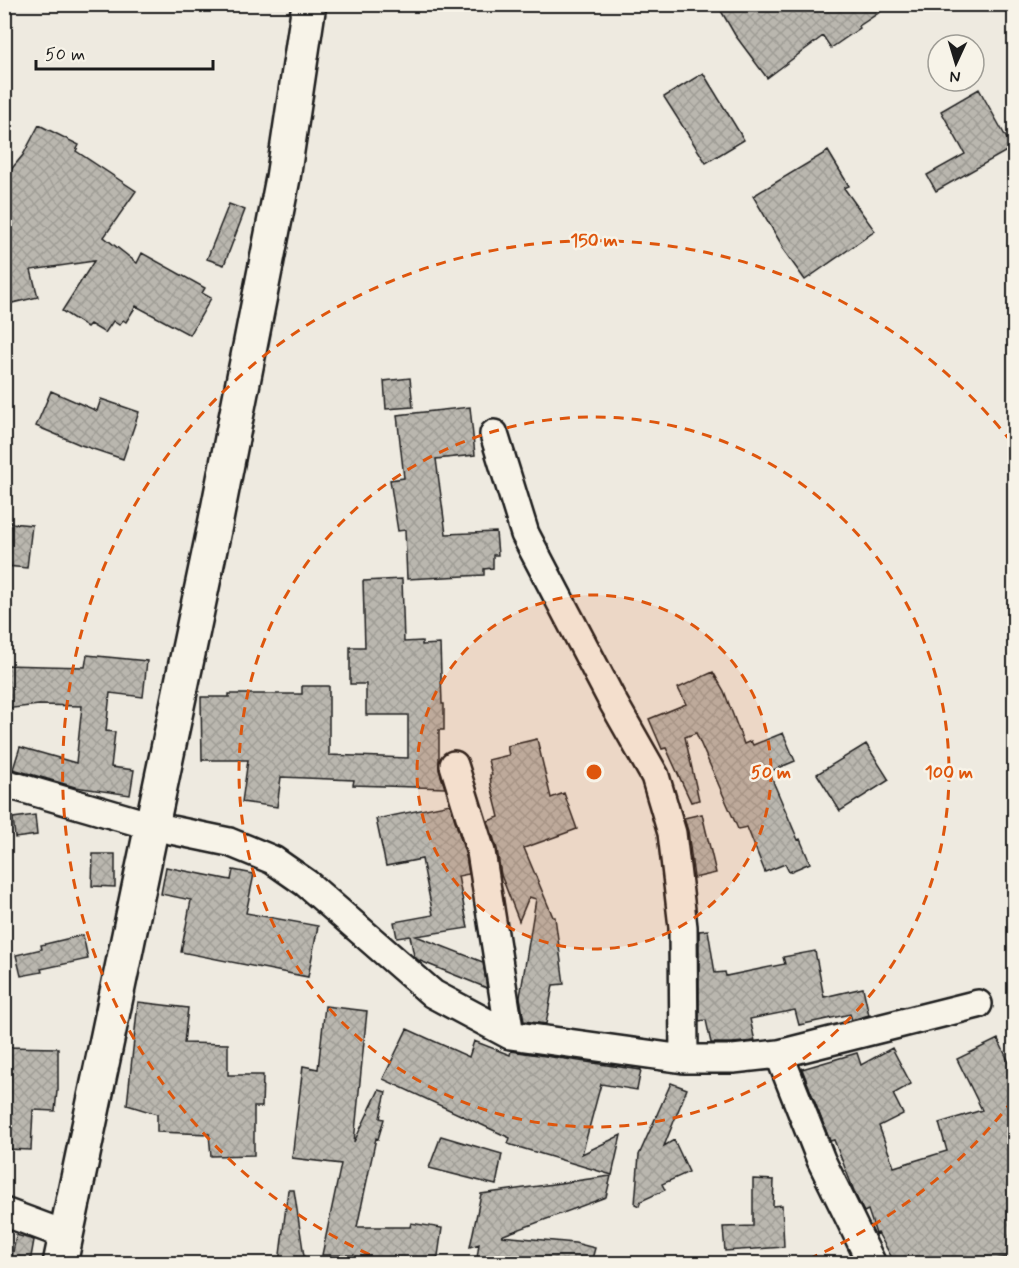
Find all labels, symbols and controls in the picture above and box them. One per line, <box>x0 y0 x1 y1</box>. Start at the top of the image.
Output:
scale bar <box>36 33 213 71</box>
north arrow <box>926 33 986 93</box>
text: 50 m <box>45 43 85 67</box>
text: N <box>949 66 961 87</box>
text: 150 m <box>570 229 618 253</box>
text: 50 m <box>751 761 791 785</box>
text: 100 m <box>925 761 973 785</box>
centre of rings <box>584 762 604 782</box>

